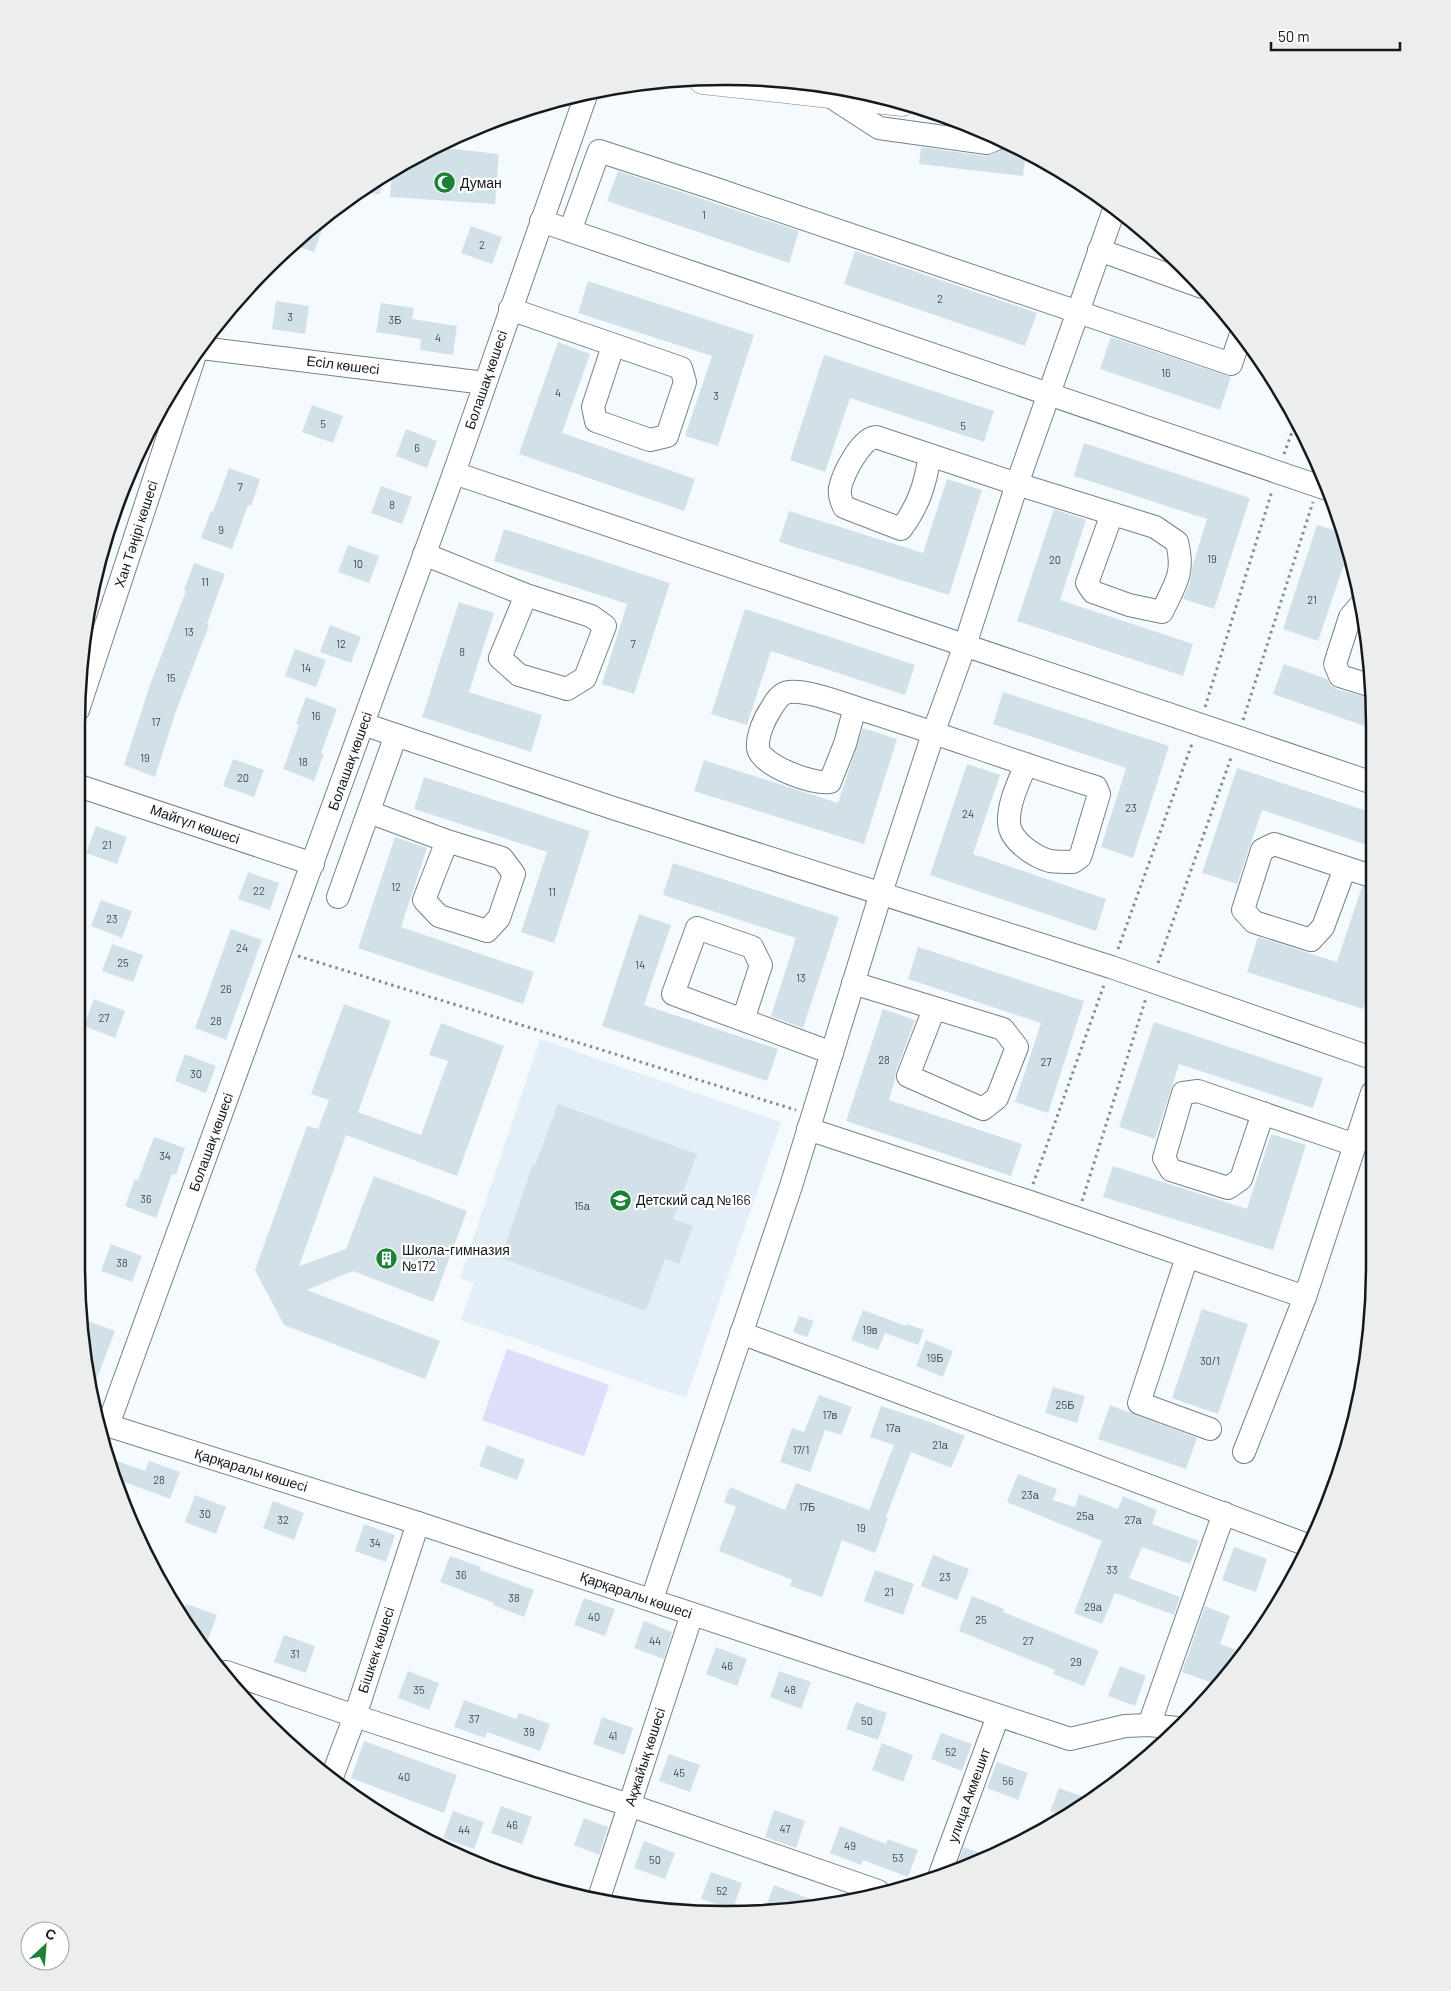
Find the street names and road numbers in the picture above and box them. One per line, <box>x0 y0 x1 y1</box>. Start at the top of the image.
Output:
street label: Болашақ көшесі <box>461 328 510 432</box>
street label: Есіл көшесі <box>306 352 380 377</box>
street label: Хан Тәңірі көшесі <box>110 478 161 590</box>
street label: Болашақ көшесі <box>324 709 375 812</box>
street label: Майгүл көшесі <box>148 800 242 847</box>
street label: Болашақ көшесі <box>185 1090 236 1193</box>
street label: Қарқаралы көшесі <box>193 1444 310 1495</box>
street label: Қарқаралы көшесі <box>578 1567 694 1622</box>
street label: Бішкек көшесі <box>354 1605 397 1695</box>
street label: Ақжайық көшесі <box>621 1705 668 1808</box>
street label: улица Акмешит <box>944 1745 994 1845</box>

